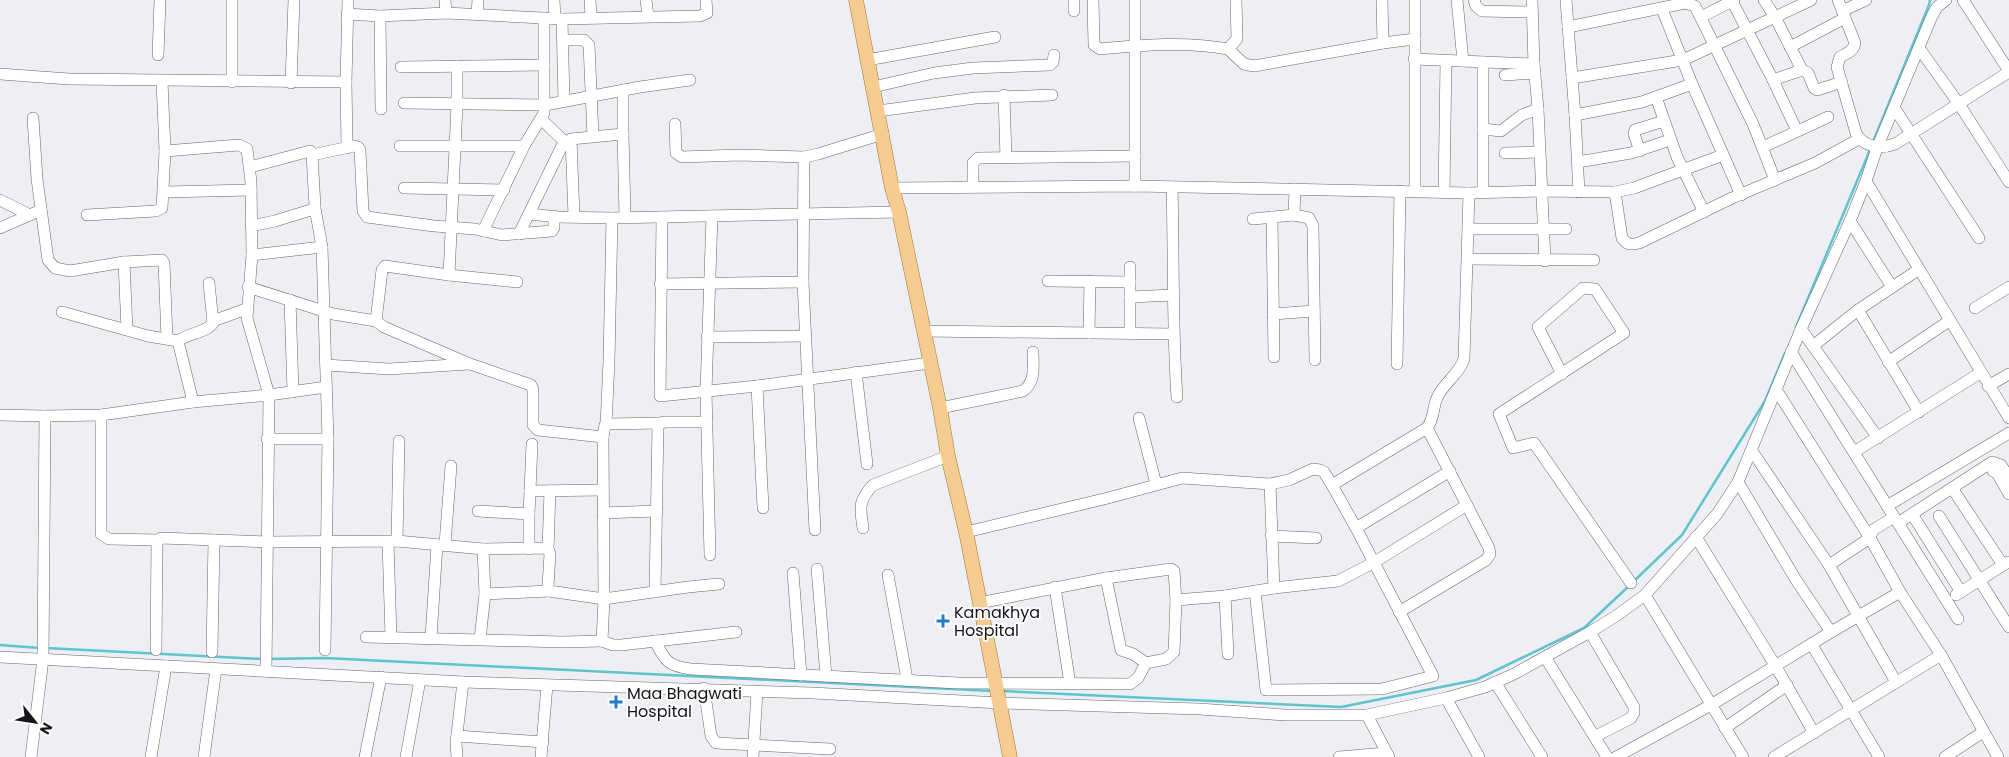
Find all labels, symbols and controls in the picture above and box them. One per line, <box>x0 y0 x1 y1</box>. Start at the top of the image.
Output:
place label: Kamakhya Hospital <box>954 601 1040 642</box>
marker: Kamakhya Hospital <box>936 614 950 628</box>
place label: Maa Bhagwati Hospital <box>627 682 742 723</box>
marker: Maa Bhagwati Hospital <box>609 695 623 709</box>
north arrow <box>10 697 60 747</box>
text: N <box>35 719 58 738</box>

